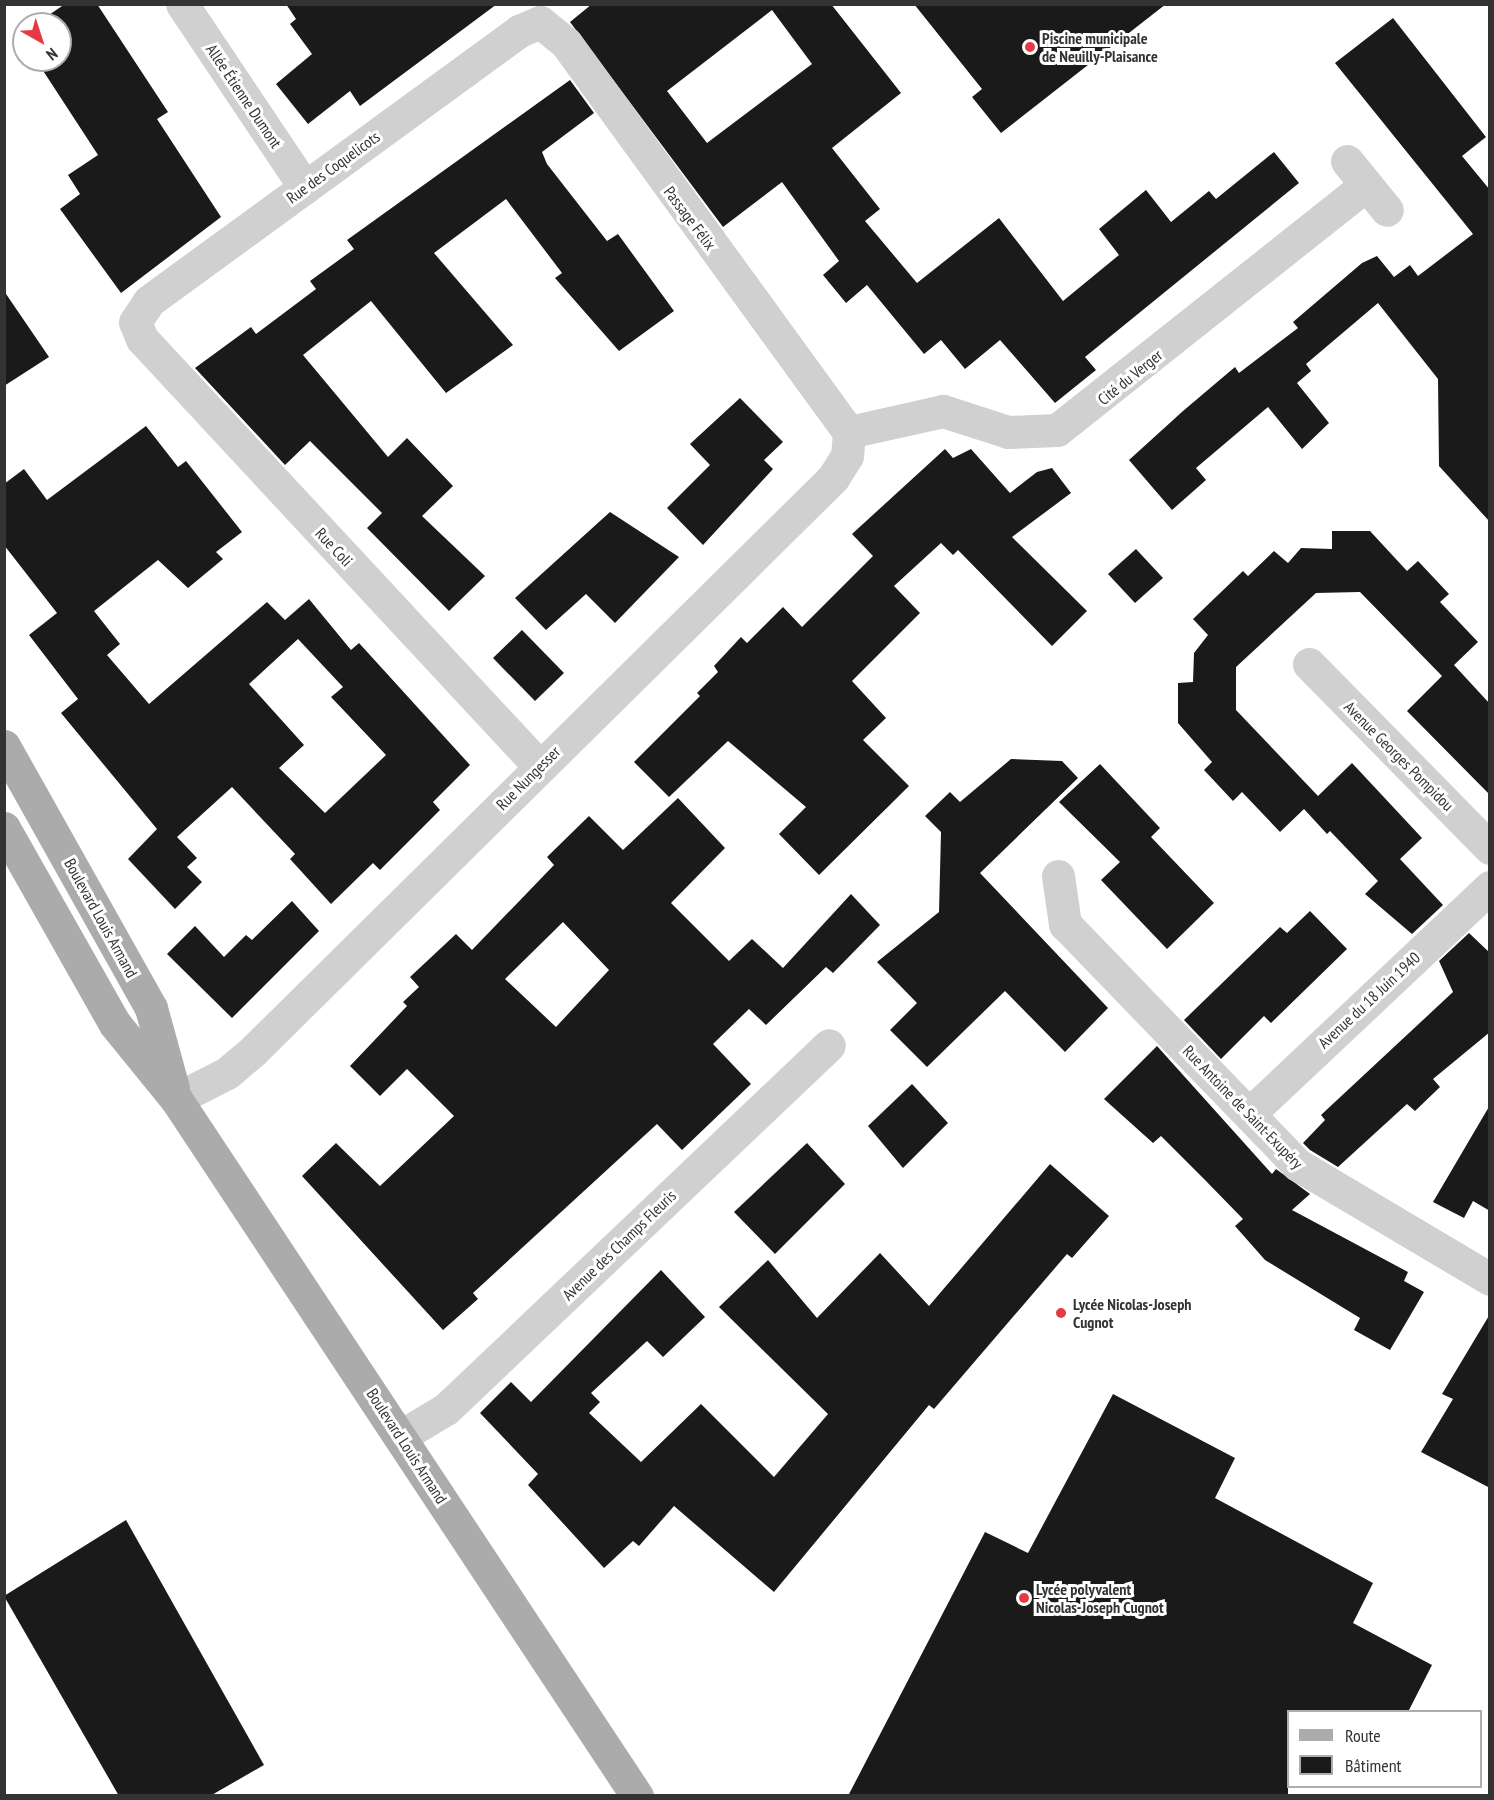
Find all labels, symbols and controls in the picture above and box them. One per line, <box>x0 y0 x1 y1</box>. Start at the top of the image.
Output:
north arrow <box>12 12 72 72</box>
place label: Piscine municipale de Neuilly-Plaisance <box>1042 28 1158 66</box>
street label: Allée Étienne Dumont <box>202 40 286 152</box>
marker: Piscine municipale de Neuilly-Plaisance <box>1023 40 1037 54</box>
text: N <box>42 44 62 65</box>
street label: Rue des Coquelicots <box>283 127 383 207</box>
street label: Passage Félix <box>660 183 720 253</box>
street label: Cité du Verger <box>1094 345 1166 409</box>
street label: Rue Coli <box>311 524 357 570</box>
street label: Avenue Georges Pompidou <box>1340 697 1458 815</box>
street label: Rue Nungesser <box>492 742 564 814</box>
street label: Boulevard Louis Armand <box>60 855 142 981</box>
street label: Avenue du 18 Juin 1940 <box>1314 948 1424 1052</box>
street label: Rue Antoine de Saint-Exupéry <box>1179 1041 1307 1173</box>
street label: Avenue des Champs Fleuris <box>558 1186 680 1304</box>
place label: Lycée Nicolas-Joseph Cugnot <box>1073 1294 1192 1332</box>
marker: Lycée Nicolas-Joseph Cugnot <box>1054 1306 1068 1320</box>
street label: Boulevard Louis Armand <box>363 1385 451 1507</box>
place label: Lycée polyvalent Nicolas-Joseph Cugnot <box>1036 1579 1164 1617</box>
marker: Lycée polyvalent Nicolas-Joseph Cugnot <box>1017 1591 1031 1605</box>
legend <box>1287 1710 1482 1788</box>
text: Route <box>1345 1724 1381 1747</box>
text: Bâtiment <box>1345 1754 1402 1777</box>

